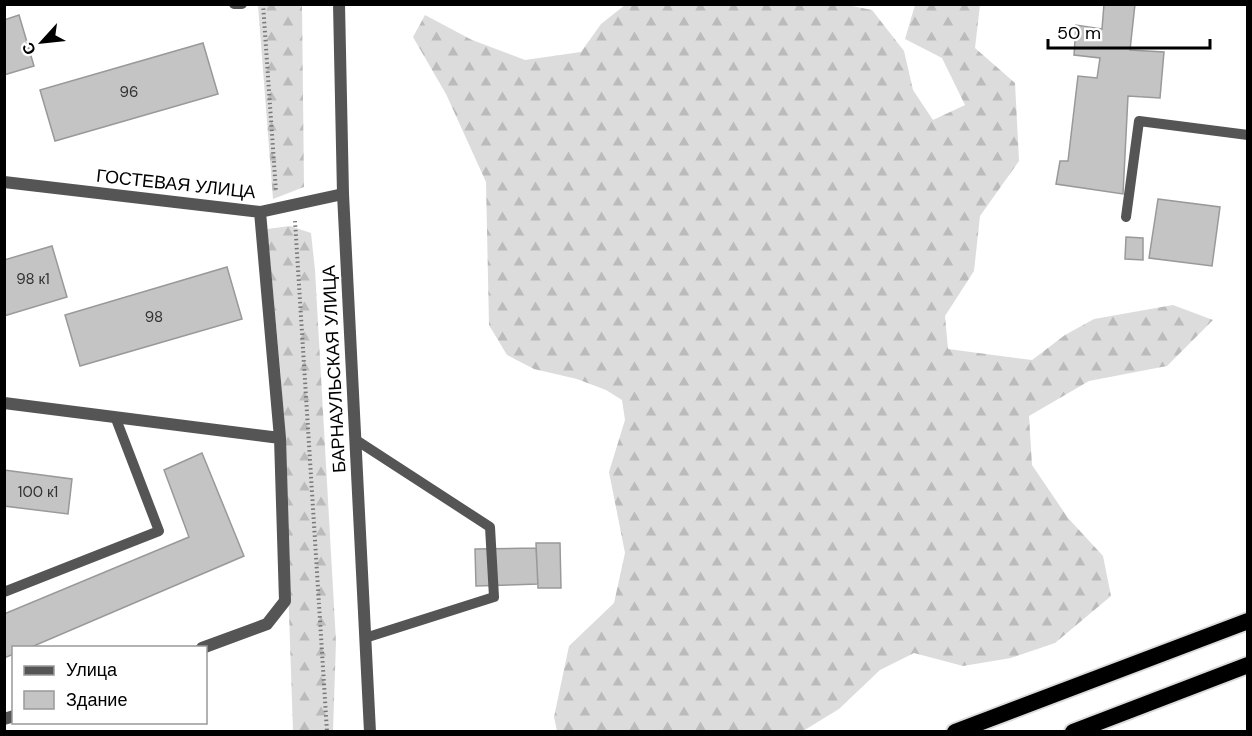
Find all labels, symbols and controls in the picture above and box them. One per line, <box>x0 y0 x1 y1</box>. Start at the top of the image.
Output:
north arrow <box>12 12 72 72</box>
scale bar <box>1048 12 1210 50</box>
text: 50 m <box>1057 21 1101 45</box>
text: С <box>17 38 41 59</box>
house number: 96 <box>120 82 138 102</box>
street label: ГОСТЕВАЯ УЛИЦА <box>95 164 257 204</box>
street label: БАРНАУЛЬСКАЯ УЛИЦА <box>317 265 351 473</box>
house number: 98 к1 <box>16 269 50 289</box>
house number: 98 <box>145 307 163 327</box>
house number: 100 к1 <box>18 482 58 502</box>
legend <box>12 646 207 724</box>
text: Улица <box>66 658 118 682</box>
text: Здание <box>66 688 127 712</box>

